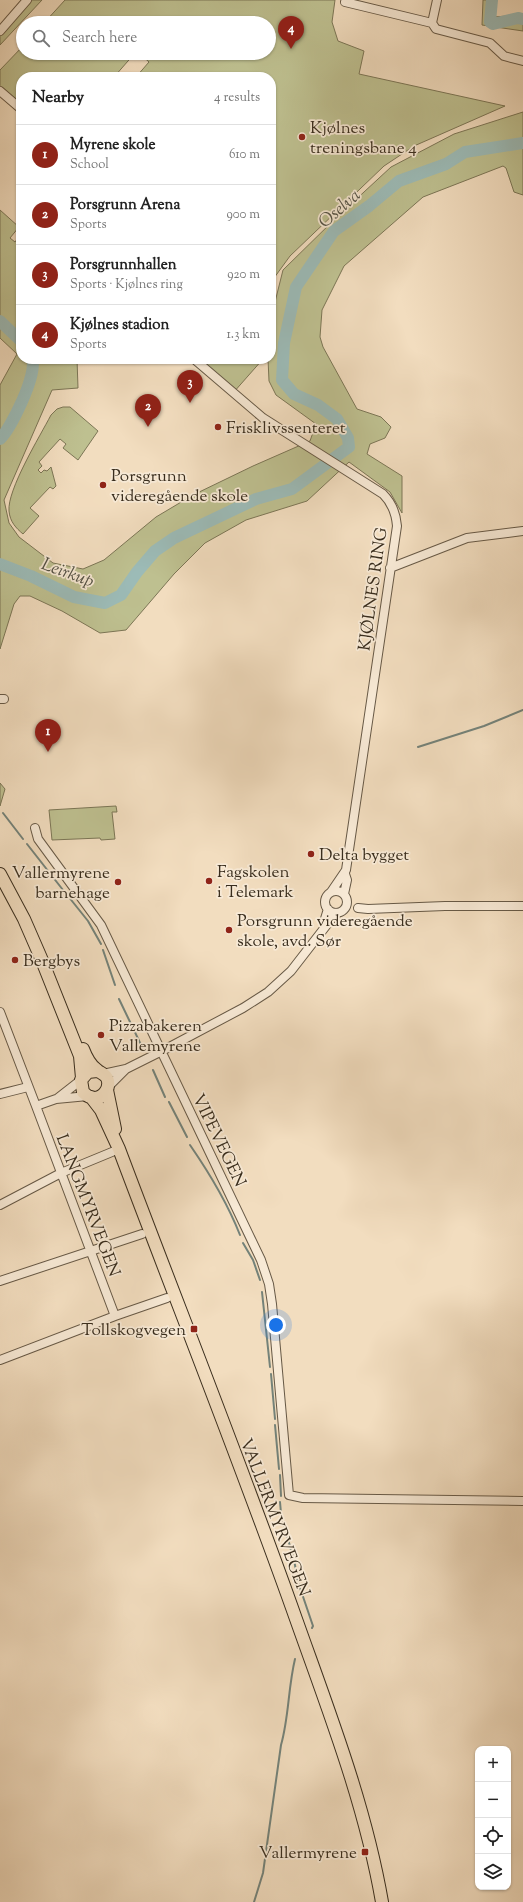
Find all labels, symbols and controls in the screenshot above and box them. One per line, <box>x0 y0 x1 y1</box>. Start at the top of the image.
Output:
search box <box>16 16 276 60</box>
pin: 4 <box>278 16 304 49</box>
icon: search <box>30 27 52 49</box>
text: Search here <box>62 28 137 49</box>
text: Nearby <box>32 86 84 110</box>
text: 4 results <box>214 89 260 107</box>
place label: Kjølnes treningsbane 4 <box>310 117 417 161</box>
marker: Kjølnes treningsbane 4 <box>297 132 307 142</box>
text: Myrene skole <box>70 135 156 156</box>
text: 1 <box>43 146 47 164</box>
text: 610 m <box>229 146 260 164</box>
text: School <box>70 156 109 174</box>
water label: Oselva <box>313 184 367 235</box>
text: Porsgrunn Arena <box>70 195 180 216</box>
text: 2 <box>42 206 48 224</box>
text: 900 m <box>226 206 260 224</box>
text: Sports <box>70 216 107 234</box>
text: Porsgrunnhallen <box>70 255 177 276</box>
text: 3 <box>42 266 48 284</box>
text: 920 m <box>227 266 260 284</box>
text: Sports · Kjølnes ring <box>70 276 183 294</box>
text: Kjølnes stadion <box>70 315 169 336</box>
text: 4 <box>42 326 48 344</box>
text: 1.3 km <box>226 326 260 344</box>
text: Sports <box>70 336 107 354</box>
pin: 3 <box>177 370 203 403</box>
pin: 2 <box>135 394 161 427</box>
place label: Frisklivssenteret <box>226 417 346 441</box>
marker: Frisklivssenteret <box>213 422 223 432</box>
place label: Porsgrunn videregående skole <box>111 465 248 509</box>
marker: Porsgrunn videregående skole <box>98 480 108 490</box>
street label: KJØLNES RING <box>353 526 395 653</box>
water label: Leirkup <box>37 552 98 595</box>
pin: 1 <box>35 719 61 752</box>
place label: Delta bygget <box>319 844 409 868</box>
marker: Delta bygget <box>306 849 316 859</box>
place label: Fagskolen i Telemark <box>217 861 293 905</box>
place label: Vallermyrene barnehage <box>12 862 110 906</box>
marker: Fagskolen i Telemark <box>204 876 214 886</box>
marker: Vallermyrene barnehage <box>113 877 123 887</box>
place label: Porsgrunn videregående skole, avd. Sør <box>237 910 413 954</box>
marker: Porsgrunn videregående skole, avd. Sør <box>224 925 234 935</box>
place label: Bergbys <box>23 950 80 974</box>
marker: Bergbys <box>10 955 20 965</box>
place label: Pizzabakeren Vallemyrene <box>109 1015 202 1059</box>
marker: Pizzabakeren Vallemyrene <box>96 1030 106 1040</box>
street label: VIPEVEGEN <box>185 1090 251 1191</box>
street label: LANGMYRVEGEN <box>49 1131 125 1281</box>
your location <box>266 1315 286 1335</box>
place label: Tollskogvegen <box>81 1319 186 1343</box>
marker: Tollskogvegen <box>189 1324 199 1334</box>
street label: VALLERMYRVEGEN <box>233 1435 315 1600</box>
map controls <box>475 1746 511 1890</box>
button: + <box>475 1746 511 1782</box>
button: − <box>475 1782 511 1818</box>
button: locate <box>475 1818 511 1854</box>
place label: Vallermyrene <box>259 1842 357 1866</box>
marker: Vallermyrene <box>360 1847 370 1857</box>
button: layers <box>475 1854 511 1890</box>

